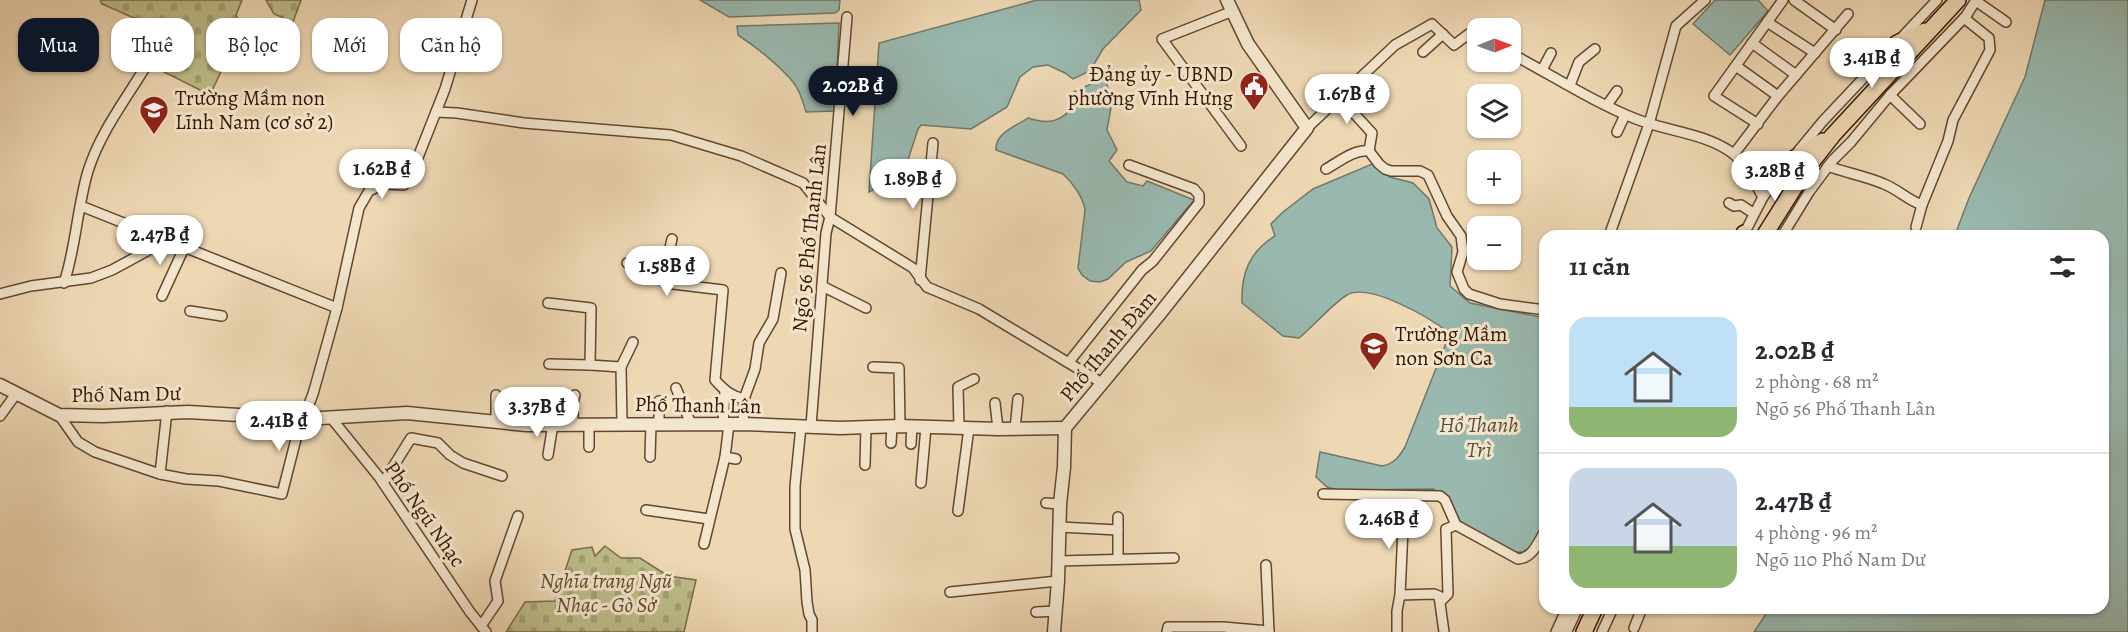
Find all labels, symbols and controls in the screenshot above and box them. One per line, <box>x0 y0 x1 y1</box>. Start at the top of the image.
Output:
chip: Mua <box>18 18 99 72</box>
chip: Thuê <box>111 18 194 72</box>
chip: Bộ lọc <box>206 18 300 72</box>
chip: Mới <box>312 18 388 72</box>
chip: Căn hộ <box>400 18 502 72</box>
north arrow <box>1467 18 1521 72</box>
map controls <box>1467 18 1521 270</box>
pin: 3.41B ₫ <box>1817 38 1927 89</box>
text: 3.41B ₫ <box>1844 44 1900 71</box>
place label: Đảng ủy - UBND phường Vĩnh Hưng <box>1068 60 1233 112</box>
pin: 2.02B ₫ <box>798 66 908 117</box>
public building icon: Đảng ủy - UBND phường Vĩnh Hưng <box>1238 70 1270 112</box>
text: 2.02B ₫ <box>822 72 884 99</box>
pin: 1.67B ₫ <box>1292 74 1402 125</box>
text: 1.67B ₫ <box>1319 80 1375 107</box>
place label: Trường Mầm non Lĩnh Nam (cơ sở 2) <box>175 84 333 136</box>
button: layers <box>1467 84 1521 138</box>
school or university icon: Trường Mầm non Lĩnh Nam (cơ sở 2) <box>138 94 170 136</box>
street label: Ngõ 56 Phố Thanh Lân <box>785 142 833 334</box>
pin: 1.62B ₫ <box>327 149 437 200</box>
button: + <box>1467 150 1521 204</box>
pin: 3.28B ₫ <box>1720 151 1830 202</box>
text: 1.62B ₫ <box>353 155 411 182</box>
text: 3.28B ₫ <box>1745 157 1805 184</box>
pin: 1.89B ₫ <box>858 159 968 210</box>
text: 1.89B ₫ <box>884 165 942 192</box>
pin: 2.47B ₫ <box>105 215 215 266</box>
button: − <box>1467 216 1521 270</box>
text: 2.47B ₫ <box>130 221 190 248</box>
pin: 1.58B ₫ <box>612 246 722 297</box>
text: 11 căn <box>1569 249 1630 284</box>
icon: filters <box>2046 250 2079 283</box>
text: 1.58B ₫ <box>638 252 696 279</box>
street label: Phố Thanh Đàm <box>1053 284 1163 408</box>
place label: Trường Mầm non Sơn Ca <box>1395 320 1507 372</box>
school or university icon: Trường Mầm non Sơn Ca <box>1358 330 1390 372</box>
text: 2.02B ₫ <box>1755 333 1834 368</box>
icon: home <box>1617 341 1689 413</box>
text: 2 phòng · 68 m² <box>1755 368 1879 395</box>
street label: Phố Nam Dư <box>71 379 182 409</box>
pin: 3.37B ₫ <box>482 387 592 438</box>
street label: Phố Thanh Lân <box>634 390 762 420</box>
text: 3.37B ₫ <box>508 393 566 420</box>
text: Ngõ 56 Phố Thanh Lân <box>1755 395 1935 422</box>
pin: 2.41B ₫ <box>224 401 334 452</box>
text: 2.41B ₫ <box>250 407 308 434</box>
water label: Hồ Thanh Trì <box>1439 410 1519 465</box>
street label: Phố Ngũ Nhạc <box>378 456 472 573</box>
text: 2.47B ₫ <box>1755 484 1832 519</box>
icon: home <box>1617 492 1689 564</box>
pin: 2.46B ₫ <box>1334 499 1444 550</box>
text: 2.46B ₫ <box>1359 505 1419 532</box>
text: 4 phòng · 96 m² <box>1755 519 1878 546</box>
text: Ngõ 110 Phố Nam Dư <box>1755 546 1926 573</box>
park label: Nghĩa trang Ngũ Nhạc - Gò Sở <box>540 567 673 619</box>

